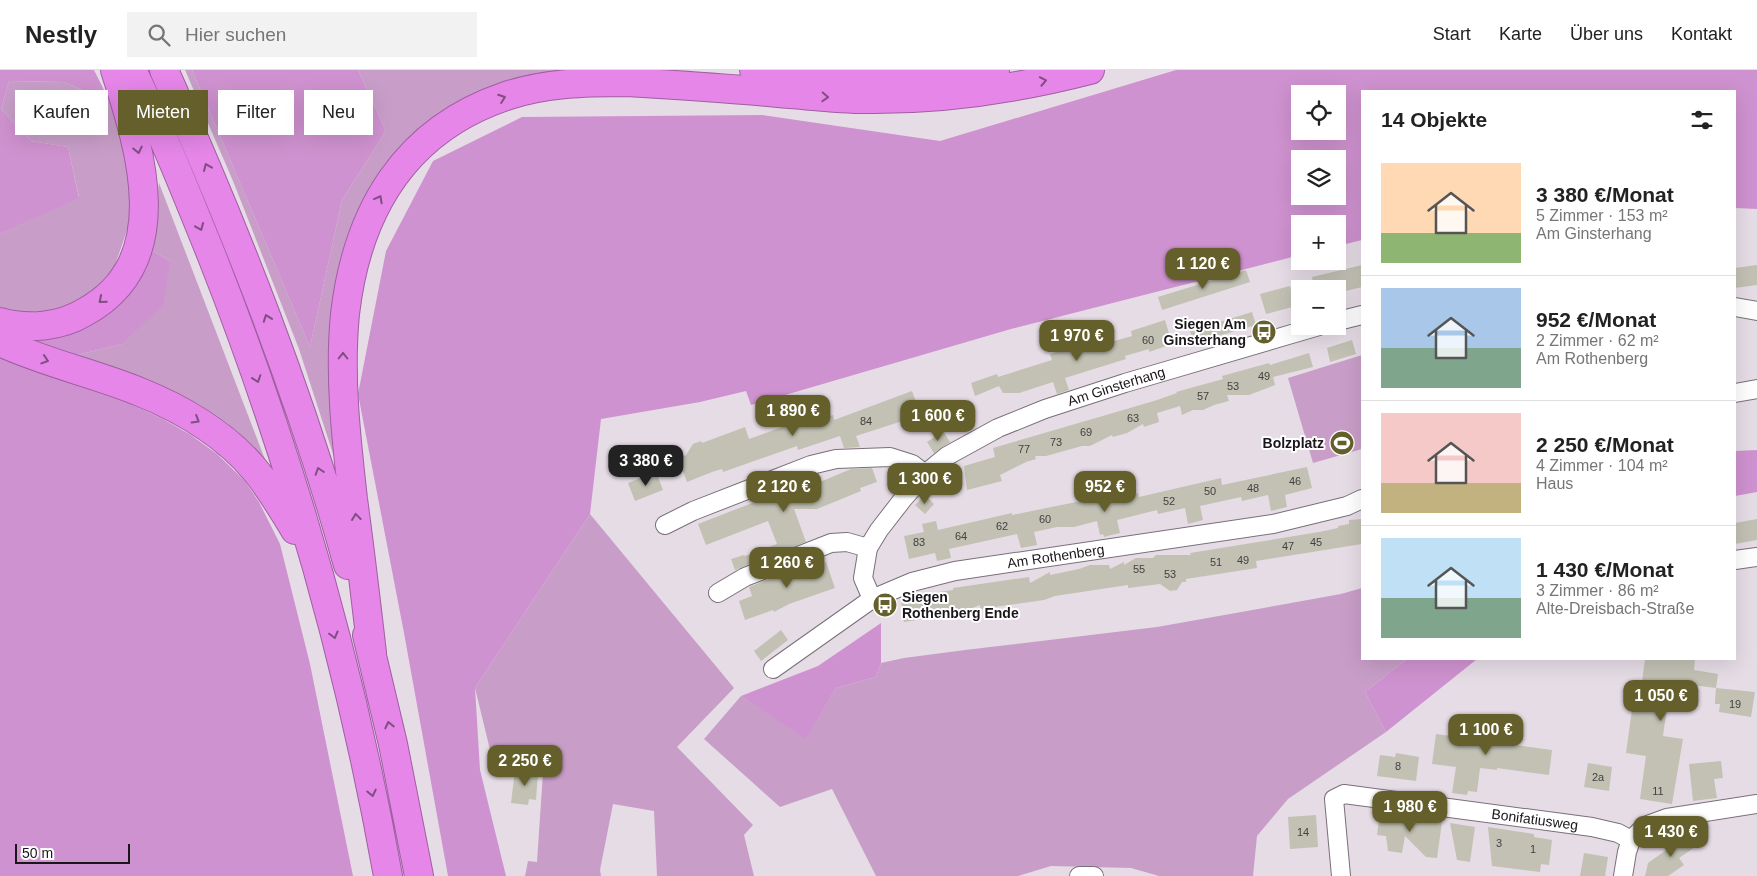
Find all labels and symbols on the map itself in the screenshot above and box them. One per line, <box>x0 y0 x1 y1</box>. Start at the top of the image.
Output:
one-way arrow <box>1038 76 1047 86</box>
one-way arrow <box>821 92 829 103</box>
one-way arrow <box>497 94 505 104</box>
one-way arrow <box>133 146 143 155</box>
one-way arrow <box>203 163 214 172</box>
one-way arrow <box>373 195 383 204</box>
one-way arrow <box>194 222 204 231</box>
pin: 1 120 € <box>1157 248 1249 290</box>
one-way arrow <box>99 294 108 303</box>
one-way arrow <box>263 314 273 322</box>
place label: Siegen Am Ginsterhang <box>1164 316 1246 348</box>
bus stop icon: Siegen Am Ginsterhang <box>1251 319 1277 345</box>
pin: 1 970 € <box>1031 320 1123 362</box>
house number: 60 <box>1142 334 1154 346</box>
one-way arrow <box>338 351 348 359</box>
one-way arrow <box>41 354 49 364</box>
street label: Am Ginsterhang <box>1066 364 1167 409</box>
house number: 49 <box>1258 370 1270 382</box>
one-way arrow <box>251 374 261 383</box>
house number: 53 <box>1227 380 1239 392</box>
house number: 57 <box>1197 390 1209 402</box>
pin: 1 890 € <box>747 394 839 437</box>
pin: 1 600 € <box>892 400 984 442</box>
house number: 63 <box>1127 412 1139 424</box>
one-way arrow <box>190 414 199 424</box>
house number: 84 <box>860 415 872 427</box>
house number: 69 <box>1080 426 1092 438</box>
sports icon: Bolzplatz <box>1329 430 1355 456</box>
place label: Bolzplatz <box>1263 435 1324 451</box>
house number: 73 <box>1050 436 1062 448</box>
house number: 77 <box>1018 443 1030 455</box>
pin: 3 380 € <box>600 444 692 487</box>
pin: 1 300 € <box>879 462 971 505</box>
one-way arrow <box>315 468 325 476</box>
pin: 2 120 € <box>738 470 830 513</box>
pin: 952 € <box>1070 470 1140 513</box>
house number: 46 <box>1289 475 1301 487</box>
house number: 48 <box>1247 482 1259 494</box>
house number: 50 <box>1204 485 1216 497</box>
house number: 52 <box>1163 495 1175 507</box>
one-way arrow <box>351 513 362 521</box>
house number: 60 <box>1039 513 1051 525</box>
house number: 62 <box>996 520 1008 532</box>
house number: 64 <box>955 530 967 542</box>
house number: 83 <box>913 536 925 548</box>
house number: 45 <box>1310 536 1322 548</box>
house number: 47 <box>1282 540 1294 552</box>
street label: Am Rothenberg <box>1006 541 1106 571</box>
pin: 1 260 € <box>741 546 833 589</box>
house number: 49 <box>1237 554 1249 566</box>
house number: 51 <box>1210 556 1222 568</box>
house number: 55 <box>1133 563 1145 575</box>
house number: 53 <box>1164 568 1176 580</box>
place label: Siegen Rothenberg Ende <box>902 589 1019 621</box>
bus stop icon: Siegen Rothenberg Ende <box>872 592 898 618</box>
one-way arrow <box>329 631 339 639</box>
pin: 1 050 € <box>1615 680 1707 722</box>
house number: 19 <box>1729 698 1741 710</box>
pin: 1 100 € <box>1440 714 1532 756</box>
one-way arrow <box>384 721 395 730</box>
pin: 2 250 € <box>479 744 571 787</box>
house number: 8 <box>1395 760 1401 772</box>
house number: 2a <box>1592 771 1605 783</box>
house number: 11 <box>1652 785 1664 797</box>
one-way arrow <box>366 789 377 798</box>
pin: 1 980 € <box>1364 790 1456 833</box>
street label: Bonifatiusweg <box>1491 806 1579 833</box>
pin: 1 430 € <box>1625 816 1717 858</box>
house number: 14 <box>1297 826 1309 838</box>
house number: 3 <box>1496 837 1502 849</box>
scale bar <box>15 841 130 864</box>
house number: 1 <box>1530 843 1536 855</box>

